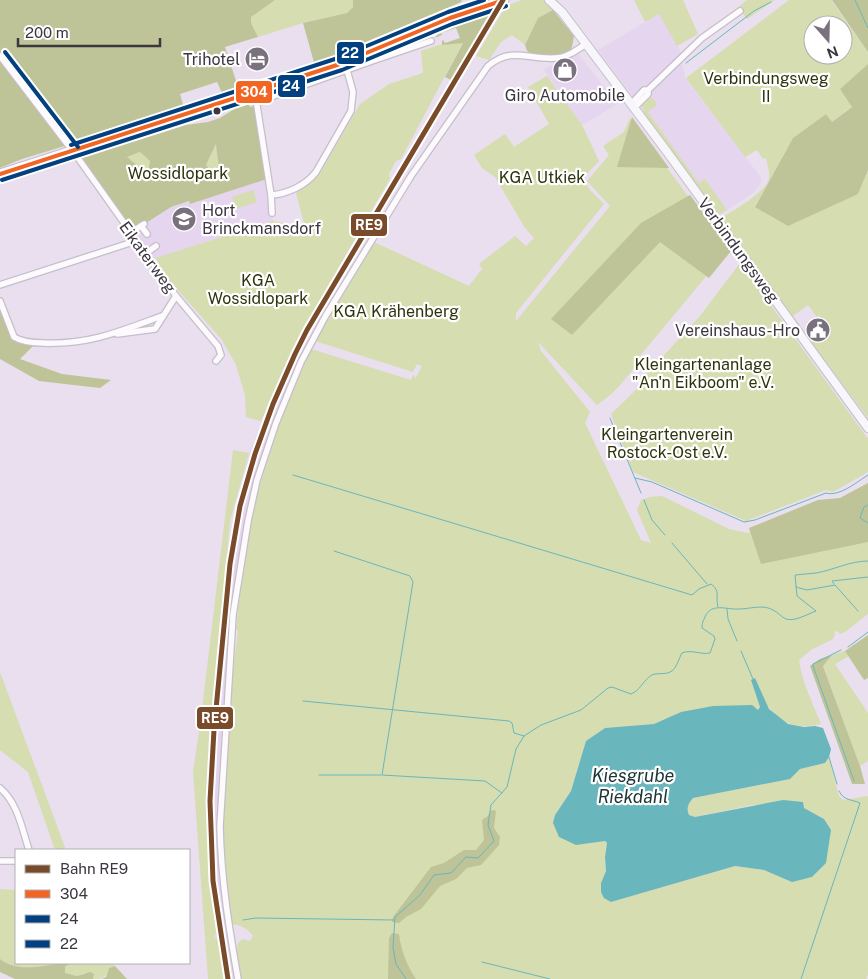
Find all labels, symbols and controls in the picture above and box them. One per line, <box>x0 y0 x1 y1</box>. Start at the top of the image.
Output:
scale bar <box>18 15 160 47</box>
north arrow <box>803 15 853 65</box>
text: 200 m <box>25 24 69 41</box>
line badge: 22 <box>336 41 365 65</box>
text: N <box>825 43 840 62</box>
text: 22 <box>341 45 359 61</box>
hotel icon: Trihotel <box>244 46 270 72</box>
place label: Trihotel <box>183 50 240 69</box>
shop icon: Giro Automobile <box>552 57 578 83</box>
park label: Verbindungsweg II <box>703 69 829 106</box>
line badge: 24 <box>277 74 306 98</box>
text: 24 <box>282 78 300 94</box>
line badge: 304 <box>235 80 273 104</box>
text: 304 <box>240 84 268 100</box>
place label: Giro Automobile <box>505 86 625 105</box>
unlabelled marker <box>212 106 222 116</box>
park label: Wossidlopark <box>128 164 228 183</box>
park label: KGA Utkiek <box>499 168 585 187</box>
street label: Verbindungsweg <box>694 194 783 307</box>
place label: Hort Brinckmansdorf <box>202 201 321 238</box>
school or university icon: Hort Brinckmansdorf <box>171 206 197 232</box>
line badge: RE9 <box>350 213 388 237</box>
text: RE9 <box>355 217 383 233</box>
street label: Eikaterweg <box>115 218 180 297</box>
park label: KGA Wossidlopark <box>208 271 308 308</box>
park label: KGA Krähenberg <box>333 302 459 321</box>
public building icon: Vereinshaus-Hro <box>805 317 831 343</box>
place label: Vereinshaus-Hro <box>675 321 800 340</box>
park label: Kleingartenanlage "An'n Eikboom" e.V. <box>632 355 774 392</box>
park label: Kleingartenverein Rostock-Ost e.V. <box>601 425 733 462</box>
line badge: RE9 <box>196 706 234 730</box>
text: RE9 <box>201 710 229 726</box>
water label: Kiesgrube Riekdahl <box>592 765 675 807</box>
legend <box>15 849 190 964</box>
text: Bahn RE9 <box>60 860 128 877</box>
text: 304 <box>60 885 88 902</box>
text: 24 <box>60 910 78 927</box>
text: 22 <box>60 935 78 952</box>

